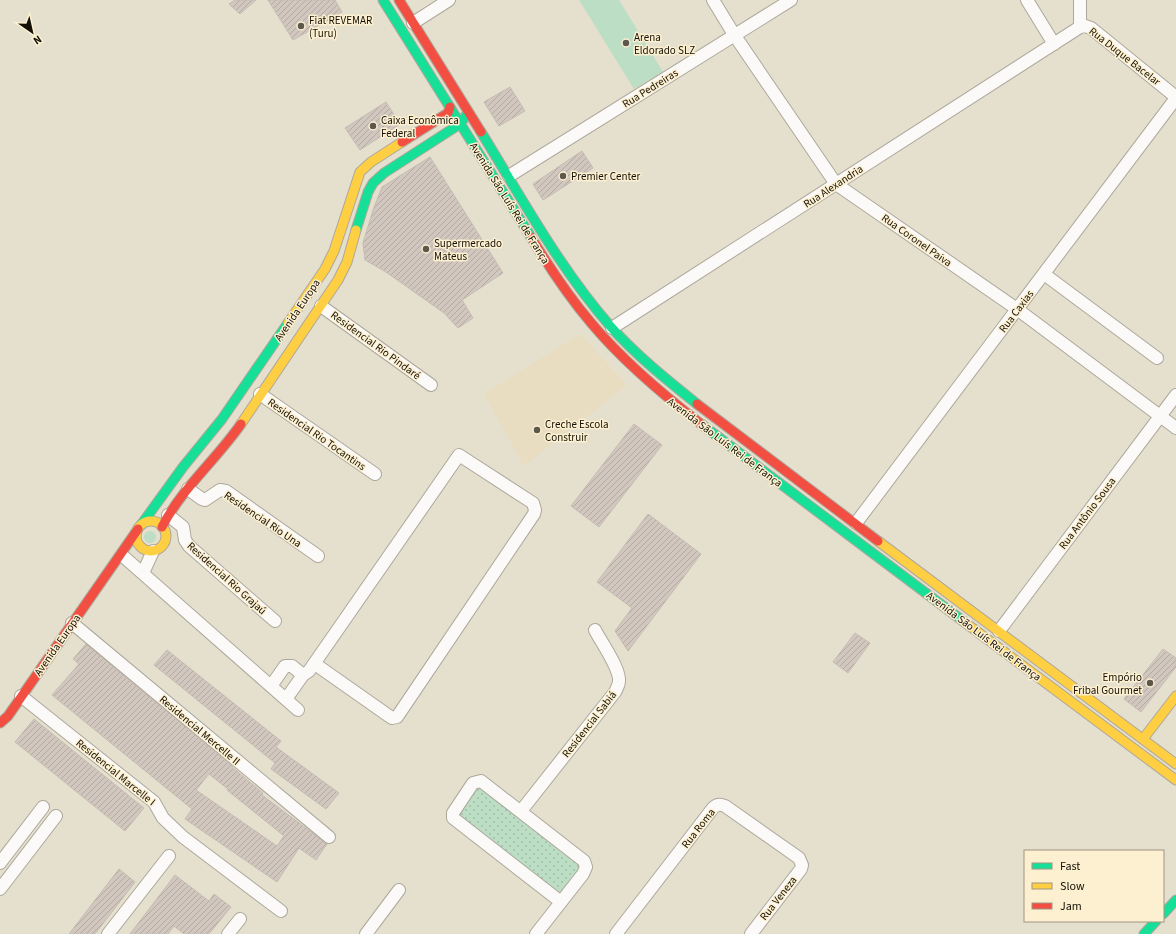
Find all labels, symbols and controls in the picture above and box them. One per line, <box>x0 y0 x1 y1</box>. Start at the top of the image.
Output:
north arrow <box>12 12 52 52</box>
place label: Fiat REVEMAR (Turu) <box>309 13 372 41</box>
marker: Fiat REVEMAR (Turu) <box>296 21 306 31</box>
street label: Rua Duque Bacelar <box>1086 24 1164 89</box>
place label: Arena Eldorado SLZ <box>634 30 695 58</box>
text: N <box>30 32 45 48</box>
marker: Arena Eldorado SLZ <box>621 38 631 48</box>
street label: Rua Pedreiras <box>620 65 681 112</box>
place label: Caixa Econômica Federal <box>381 113 459 141</box>
marker: Caixa Econômica Federal <box>368 121 378 131</box>
street label: Avenida São Luís Rei de França <box>466 140 553 267</box>
street label: Rua Alexandria <box>800 161 866 211</box>
place label: Premier Center <box>571 169 640 184</box>
marker: Premier Center <box>558 171 568 181</box>
street label: Rua Coronel Paiva <box>878 211 955 270</box>
place label: Supermercado Mateus <box>434 236 502 264</box>
marker: Supermercado Mateus <box>421 244 431 254</box>
street label: Avenida Europa <box>271 276 324 344</box>
street label: Rua Caxias <box>995 287 1038 336</box>
street label: Residencial Rio Pindaré <box>328 308 424 383</box>
street label: Avenida São Luís Rei de França <box>664 394 785 491</box>
street label: Residencial Rio Tocantins <box>265 395 369 474</box>
place label: Creche Escola Construir <box>545 417 609 445</box>
marker: Creche Escola Construir <box>532 425 542 435</box>
street label: Rua Antônio Sousa <box>1055 474 1119 552</box>
street label: Residencial Rio Una <box>221 488 304 551</box>
street label: Residencial Rio Grajaú <box>184 539 270 618</box>
street label: Avenida São Luís Rei de França <box>923 588 1044 685</box>
street label: Avenida Europa <box>31 612 84 679</box>
place label: Empório Fribal Gourmet <box>1073 670 1142 698</box>
marker: Empório Fribal Gourmet <box>1145 678 1155 688</box>
street label: Residencial Sabiá <box>559 688 620 761</box>
street label: Residencial Mercelle II <box>156 692 243 769</box>
street label: Residencial Marcelle I <box>73 736 159 809</box>
street label: Rua Roma <box>678 805 719 851</box>
legend <box>1024 850 1164 922</box>
text: Fast <box>1060 858 1080 875</box>
street label: Rua Veneza <box>756 873 800 924</box>
text: Slow <box>1060 878 1085 895</box>
text: Jam <box>1060 898 1082 915</box>

